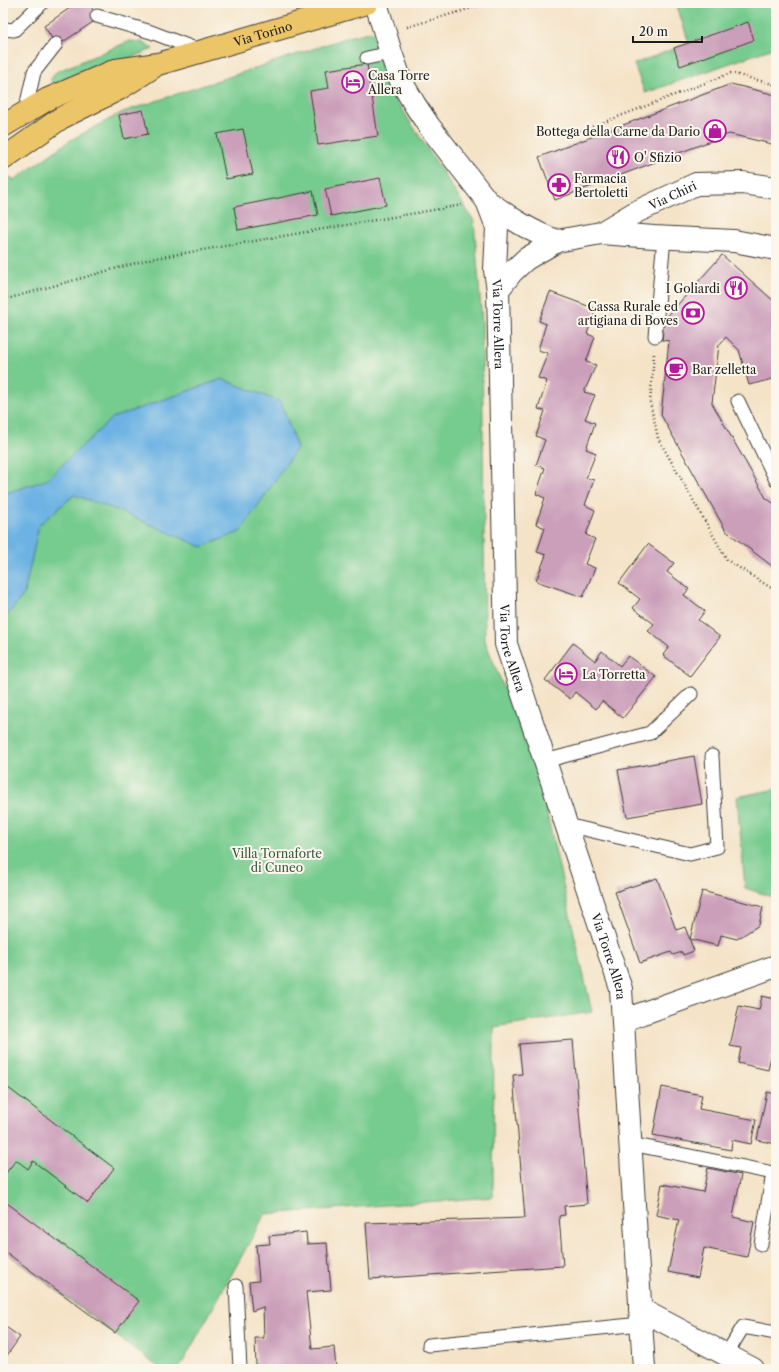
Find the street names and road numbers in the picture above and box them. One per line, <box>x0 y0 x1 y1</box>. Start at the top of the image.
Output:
street label: Via Torino <box>231 18 294 49</box>
street label: Via Chiri <box>645 177 699 213</box>
street label: Via Torre Allera <box>489 277 507 370</box>
street label: Via Torre Allera <box>498 603 529 695</box>
street label: Via Torre Allera <box>588 910 629 1001</box>

